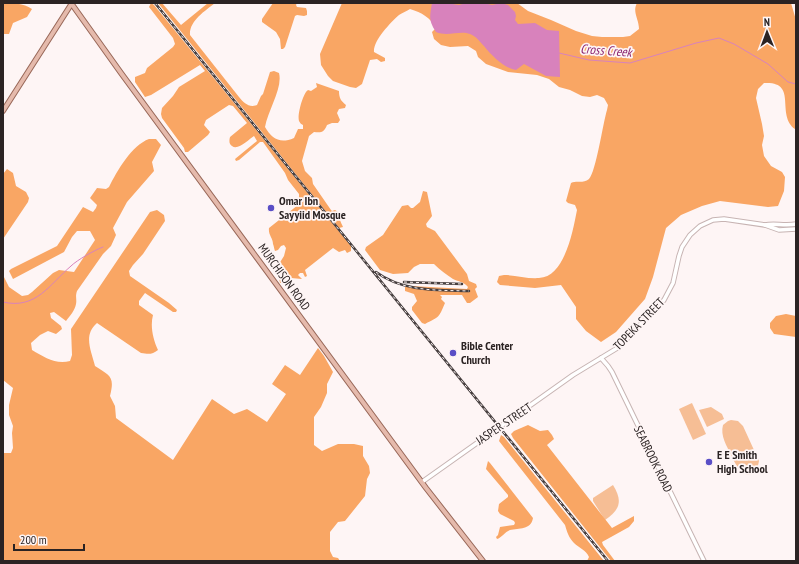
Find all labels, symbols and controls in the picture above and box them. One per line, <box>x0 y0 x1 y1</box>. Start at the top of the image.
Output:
north arrow <box>747 12 787 52</box>
text: N <box>764 15 770 29</box>
water label: Cross Creek <box>580 40 634 61</box>
place label: Omar Ibn Sayyiid Mosque <box>279 193 346 222</box>
marker: Omar Ibn Sayyiid Mosque <box>266 203 276 213</box>
street label: MURCHISON ROAD <box>255 241 314 313</box>
street label: TOPEKA STREET <box>610 294 668 353</box>
place label: Bible Center Church <box>461 338 514 367</box>
marker: Bible Center Church <box>448 348 458 358</box>
street label: JASPER STREET <box>472 399 535 448</box>
street label: SEABROOK ROAD <box>631 423 676 494</box>
place label: E E Smith High School <box>717 447 768 476</box>
marker: E E Smith High School <box>704 457 714 467</box>
scale bar <box>14 526 84 552</box>
text: 200 m <box>20 532 47 547</box>

